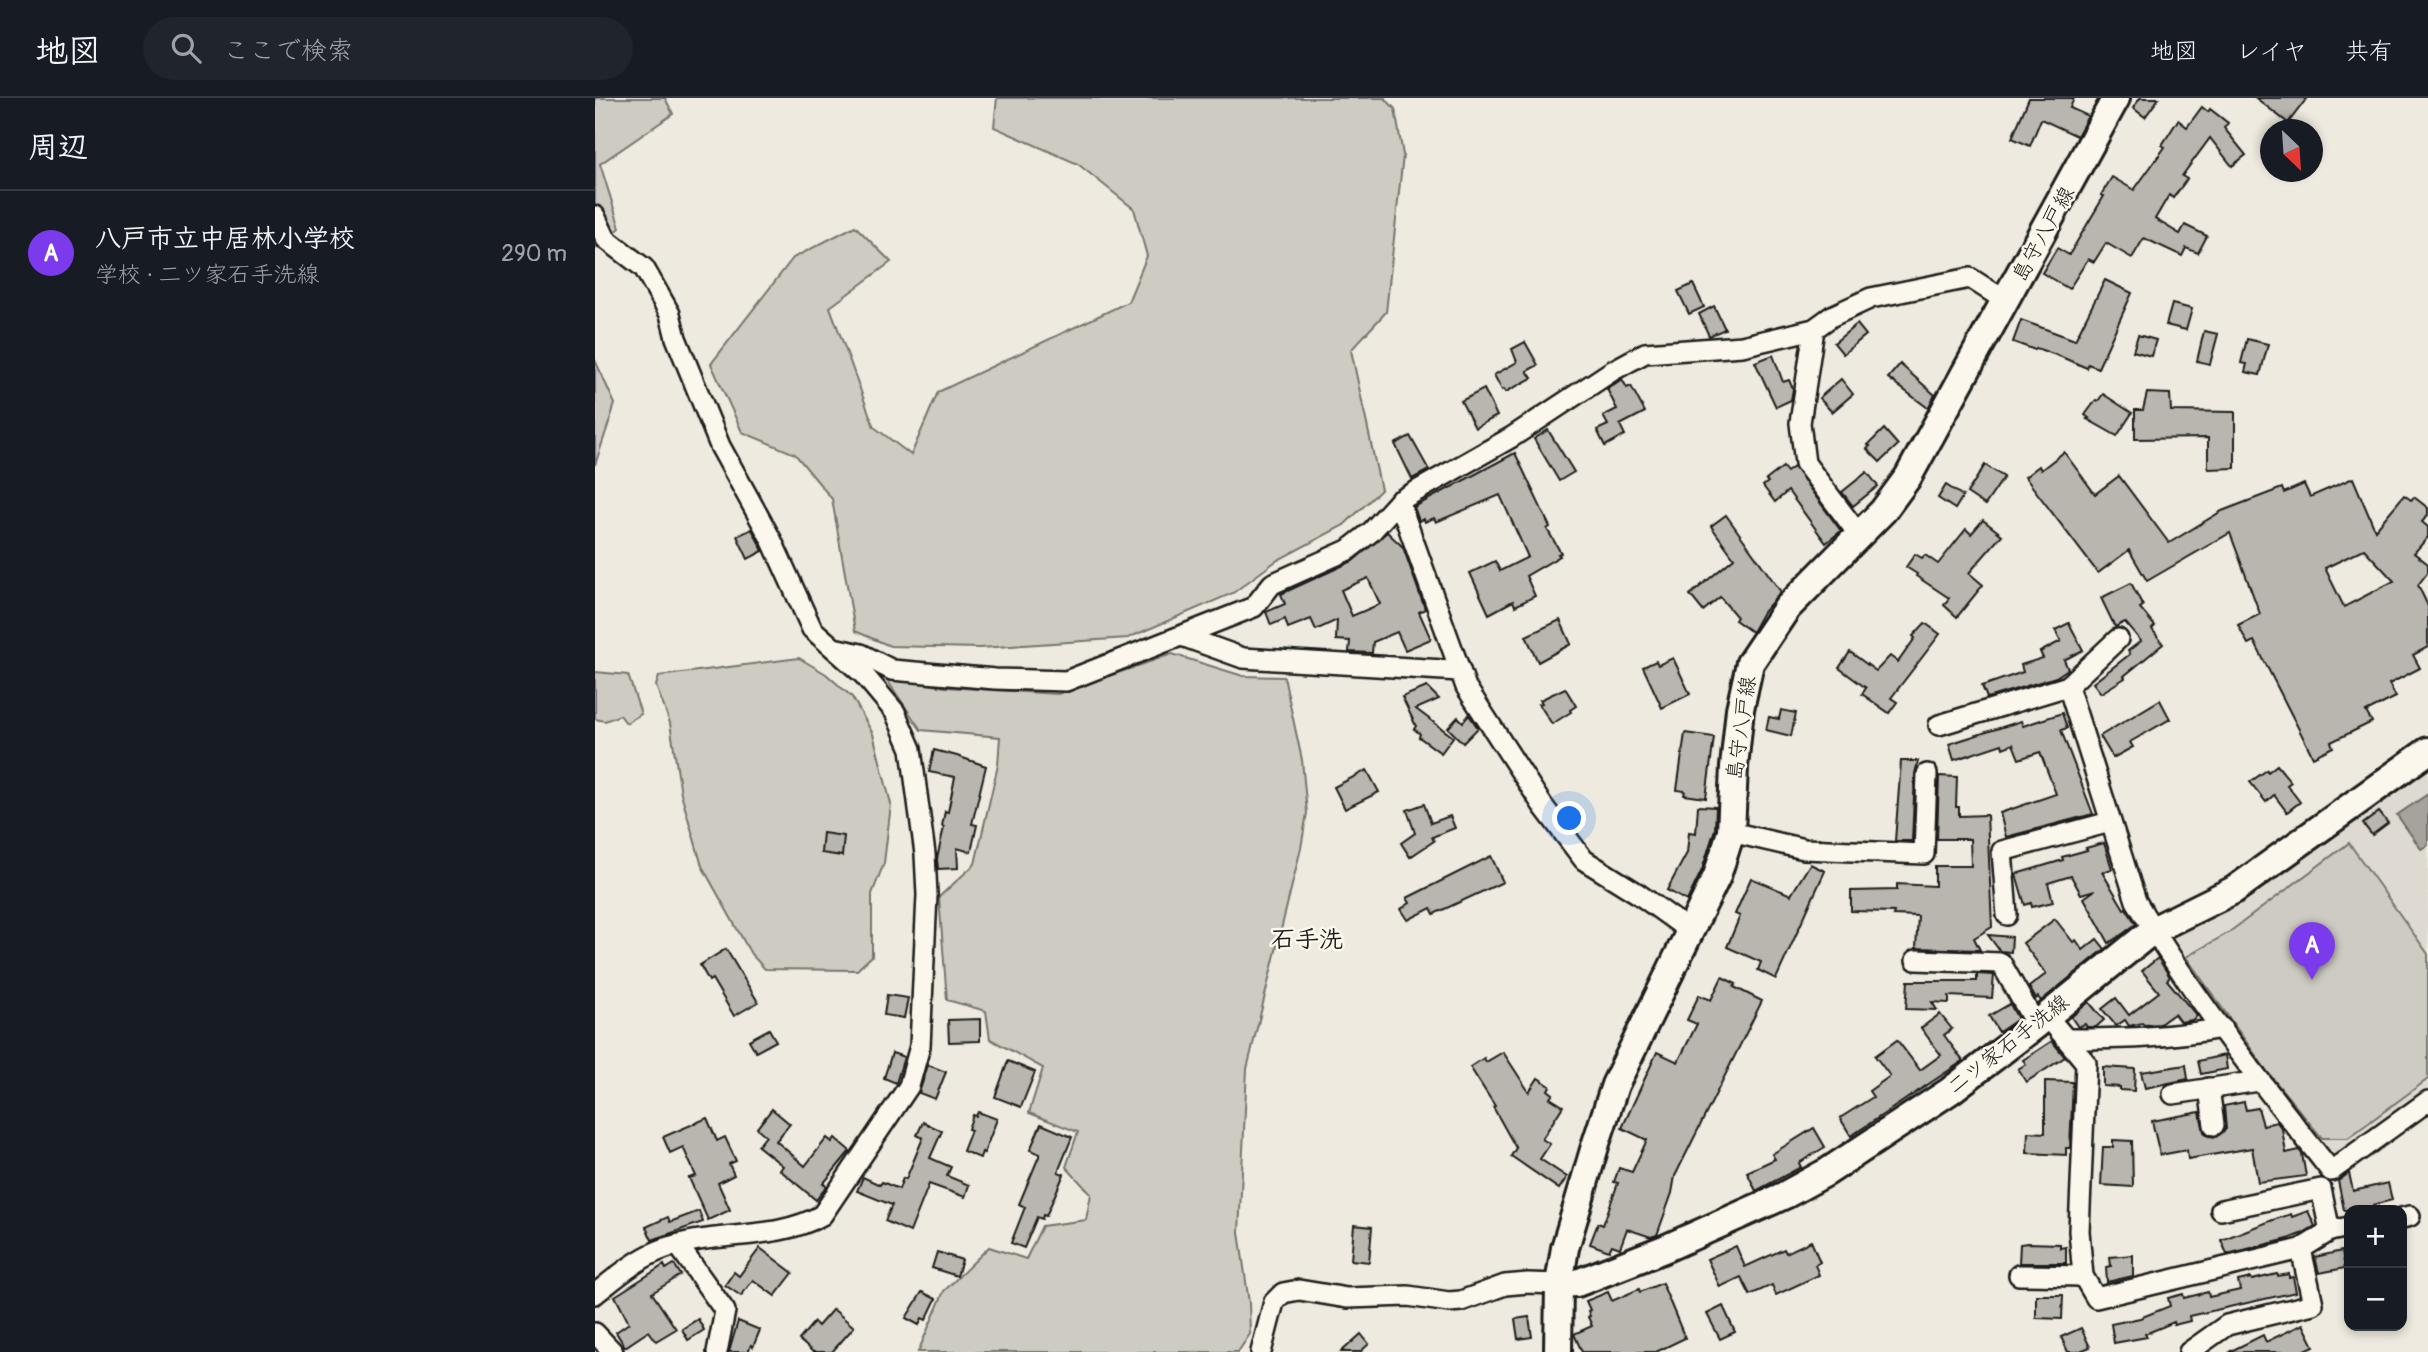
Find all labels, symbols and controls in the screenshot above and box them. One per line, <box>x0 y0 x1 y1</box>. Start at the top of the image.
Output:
search box <box>143 17 633 80</box>
icon: search <box>167 29 205 67</box>
text: 地図 <box>35 31 101 72</box>
text: ここで検索 <box>223 35 353 67</box>
text: 地図 <box>2150 37 2198 66</box>
text: レイヤ <box>2236 37 2307 66</box>
text: 共有 <box>2345 37 2393 66</box>
north arrow <box>2260 119 2323 182</box>
text: 周辺 <box>28 129 88 166</box>
street label: 島守八戸線 <box>2006 182 2081 287</box>
text: 八戸市立中居林小学校 <box>95 223 355 255</box>
text: A <box>44 239 58 268</box>
text: 290 m <box>501 239 567 268</box>
text: 学校 · 二ツ家石手洗線 <box>95 260 319 289</box>
street label: 島守八戸線 <box>1721 674 1762 782</box>
your location <box>1552 801 1586 835</box>
pin: A <box>2289 922 2335 980</box>
district label: 石手洗 <box>1271 925 1343 954</box>
street label: 二ツ家石手洗線 <box>1942 989 2075 1100</box>
map controls <box>2344 1205 2407 1331</box>
button: + <box>2344 1205 2407 1268</box>
button: − <box>2344 1268 2407 1331</box>

